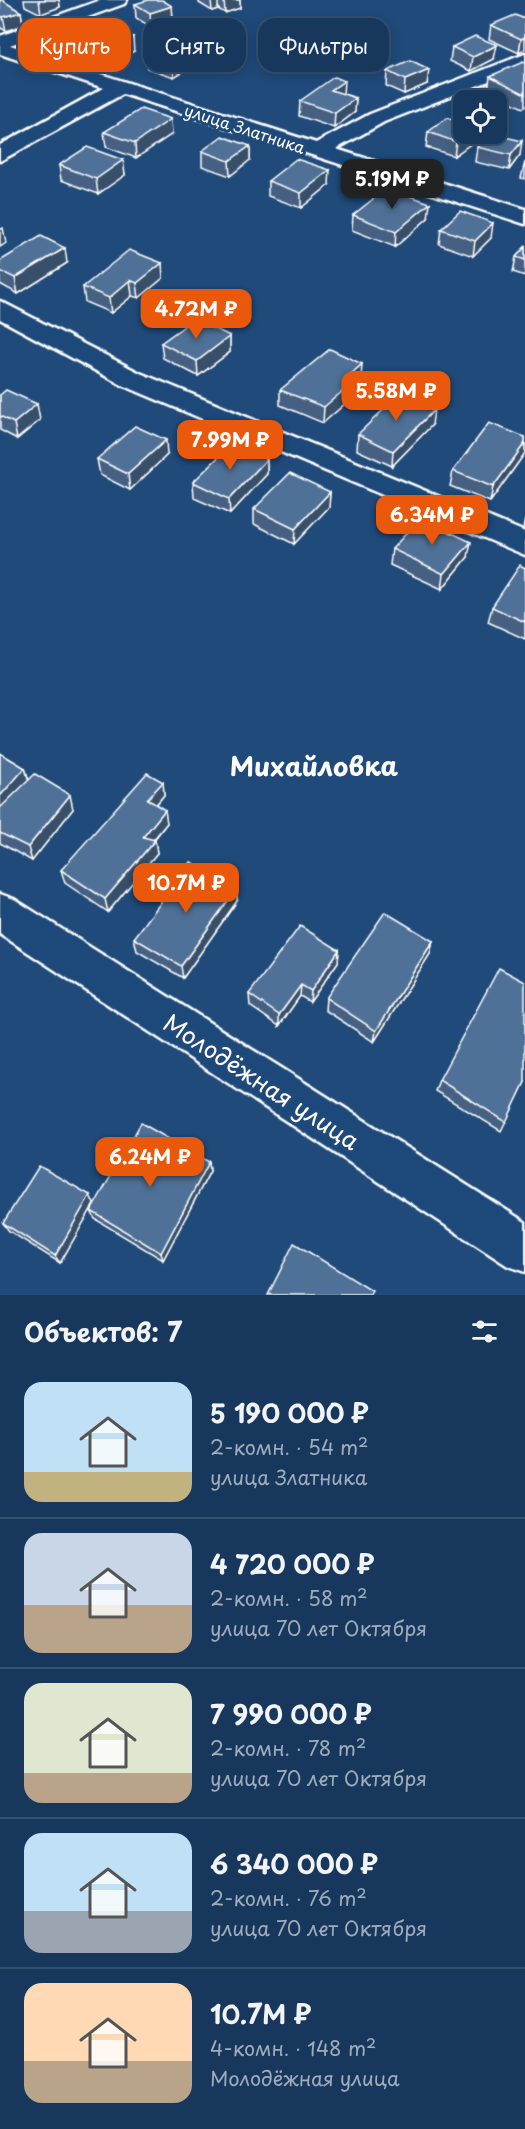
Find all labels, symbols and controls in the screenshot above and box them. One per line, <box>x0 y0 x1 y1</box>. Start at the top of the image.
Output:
chip: Купить <box>18 18 131 72</box>
chip: Снять <box>143 18 246 72</box>
chip: Фильтры <box>258 18 389 72</box>
map controls <box>453 90 507 144</box>
button: locate <box>453 90 507 144</box>
street label: улица Златника <box>181 97 309 159</box>
pin: 5.19M ₽ <box>337 159 447 210</box>
text: 5.19M ₽ <box>355 163 429 193</box>
pin: 4.72M ₽ <box>141 289 251 340</box>
text: 4.72M ₽ <box>155 293 237 323</box>
pin: 5.58M ₽ <box>341 371 451 422</box>
text: 5.58M ₽ <box>355 375 437 405</box>
pin: 7.99M ₽ <box>175 420 285 471</box>
text: 7.99M ₽ <box>191 424 269 454</box>
pin: 6.34M ₽ <box>377 495 487 546</box>
text: 6.34M ₽ <box>390 499 474 529</box>
district label: Михайловка <box>230 746 399 785</box>
pin: 10.7M ₽ <box>131 863 241 914</box>
text: 10.7M ₽ <box>147 867 225 897</box>
street label: Молодёжная улица <box>157 1004 367 1158</box>
pin: 6.24M ₽ <box>95 1137 205 1188</box>
text: 6.24M ₽ <box>109 1141 191 1171</box>
text: Объектов: 7 <box>24 1312 182 1351</box>
icon: filters <box>468 1315 501 1348</box>
text: 5 190 000 ₽ <box>210 1393 369 1432</box>
icon: home <box>72 1406 144 1478</box>
text: 2-комн. · 54 m² <box>210 1432 368 1462</box>
text: улица Златника <box>210 1462 367 1492</box>
text: 4 720 000 ₽ <box>210 1544 375 1583</box>
icon: home <box>72 1557 144 1629</box>
text: 2-комн. · 58 m² <box>210 1583 368 1613</box>
text: улица 70 лет Октября <box>210 1613 427 1643</box>
text: 7 990 000 ₽ <box>210 1694 372 1733</box>
icon: home <box>72 1707 144 1779</box>
text: 2-комн. · 78 m² <box>210 1733 366 1763</box>
text: улица 70 лет Октября <box>210 1763 427 1793</box>
text: 6 340 000 ₽ <box>210 1844 378 1883</box>
icon: home <box>72 1857 144 1929</box>
text: 2-комн. · 76 m² <box>210 1883 367 1913</box>
text: улица 70 лет Октября <box>210 1913 427 1943</box>
text: 10.7M ₽ <box>210 1994 311 2033</box>
icon: home <box>72 2007 144 2079</box>
text: 4-комн. · 148 m² <box>210 2033 376 2063</box>
text: Молодёжная улица <box>210 2063 400 2093</box>

